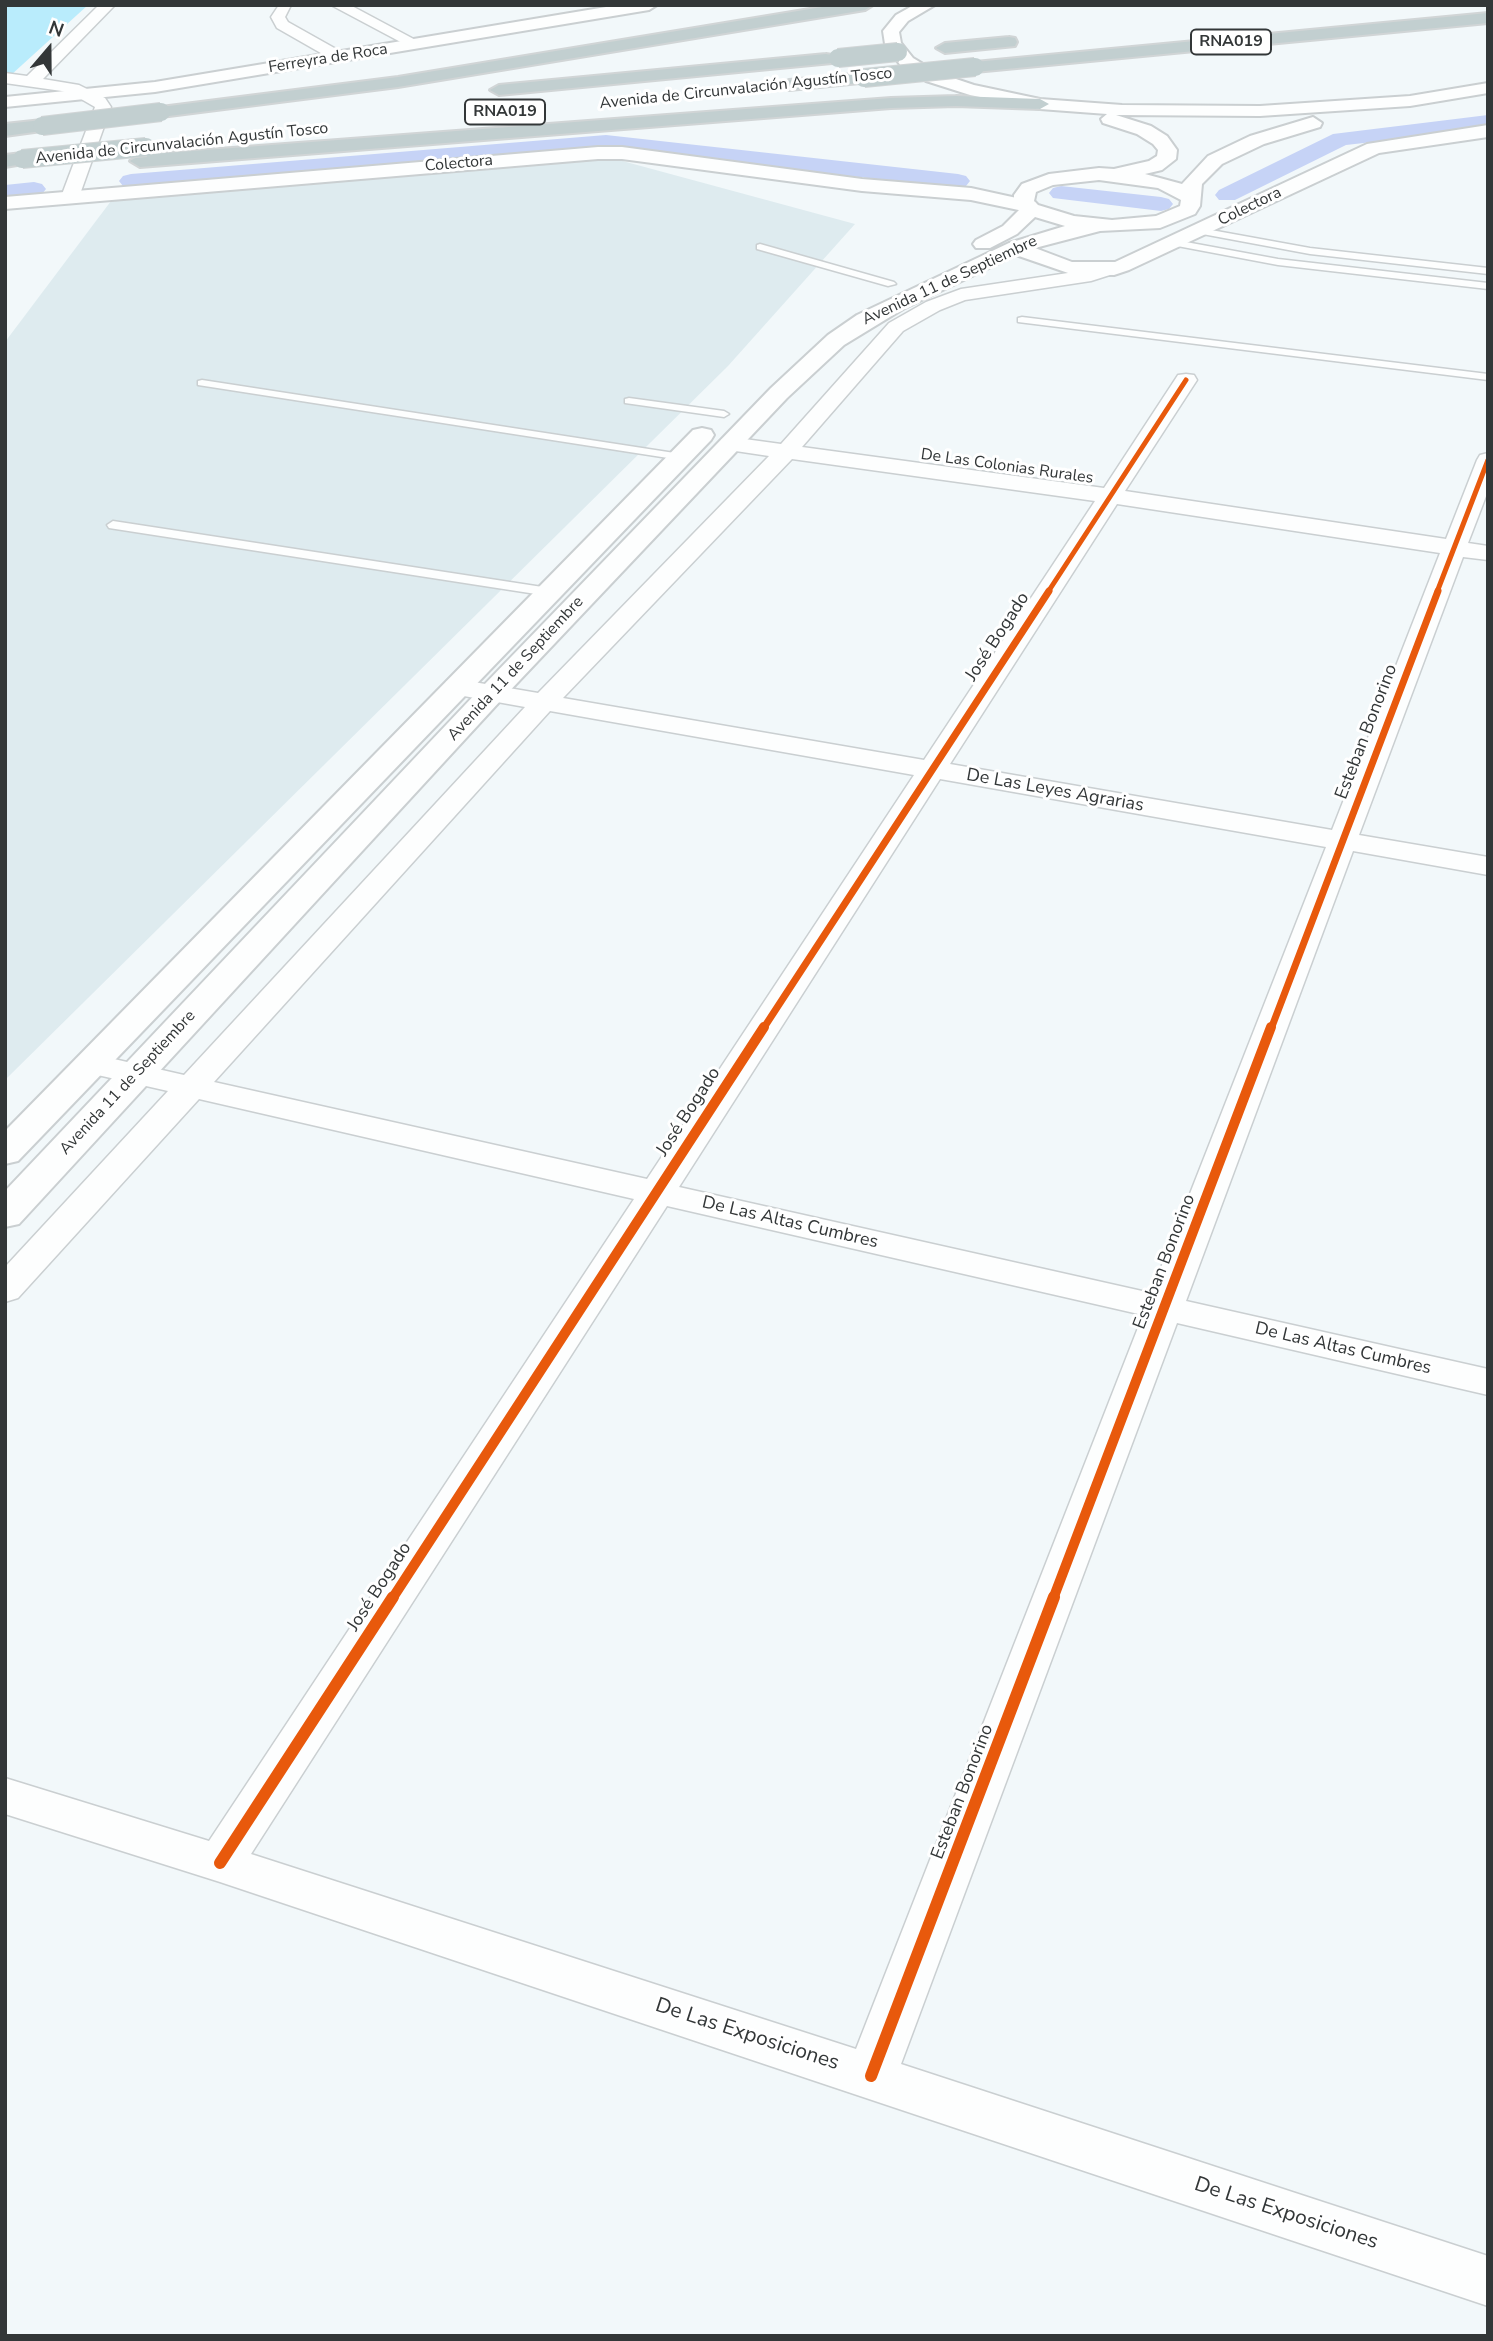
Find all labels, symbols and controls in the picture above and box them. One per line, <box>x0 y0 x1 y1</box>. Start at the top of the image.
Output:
north arrow <box>14 14 84 84</box>
text: N <box>45 15 67 44</box>
road number: RNA019 <box>1191 30 1271 54</box>
street label: Ferreyra de Roca <box>267 40 389 78</box>
street label: Avenida de Circunvalación Agustín Tosco <box>599 64 893 114</box>
road number: RNA019 <box>465 100 545 124</box>
street label: Avenida de Circunvalación Agustín Tosco <box>35 119 329 169</box>
street label: Colectora <box>424 151 494 177</box>
street label: Colectora <box>1215 183 1285 231</box>
street label: Avenida 11 de Septiembre <box>860 232 1040 330</box>
street label: De Las Colonias Rurales <box>920 445 1094 489</box>
street label: José Bogado <box>961 589 1035 685</box>
street label: Avenida 11 de Septiembre <box>444 593 588 745</box>
street label: Esteban Bonorino <box>1331 661 1403 803</box>
street label: De Las Leyes Agrarias <box>965 765 1145 817</box>
street label: Avenida 11 de Septiembre <box>56 1007 200 1159</box>
street label: José Bogado <box>652 1064 726 1160</box>
street label: Esteban Bonorino <box>1129 1191 1201 1333</box>
street label: De Las Altas Cumbres <box>700 1192 880 1254</box>
street label: De Las Altas Cumbres <box>1253 1318 1433 1380</box>
street label: José Bogado <box>343 1539 417 1635</box>
street label: Esteban Bonorino <box>927 1721 999 1863</box>
street label: De Las Exposiciones <box>652 1993 842 2077</box>
street label: De Las Exposiciones <box>1191 2172 1381 2256</box>

